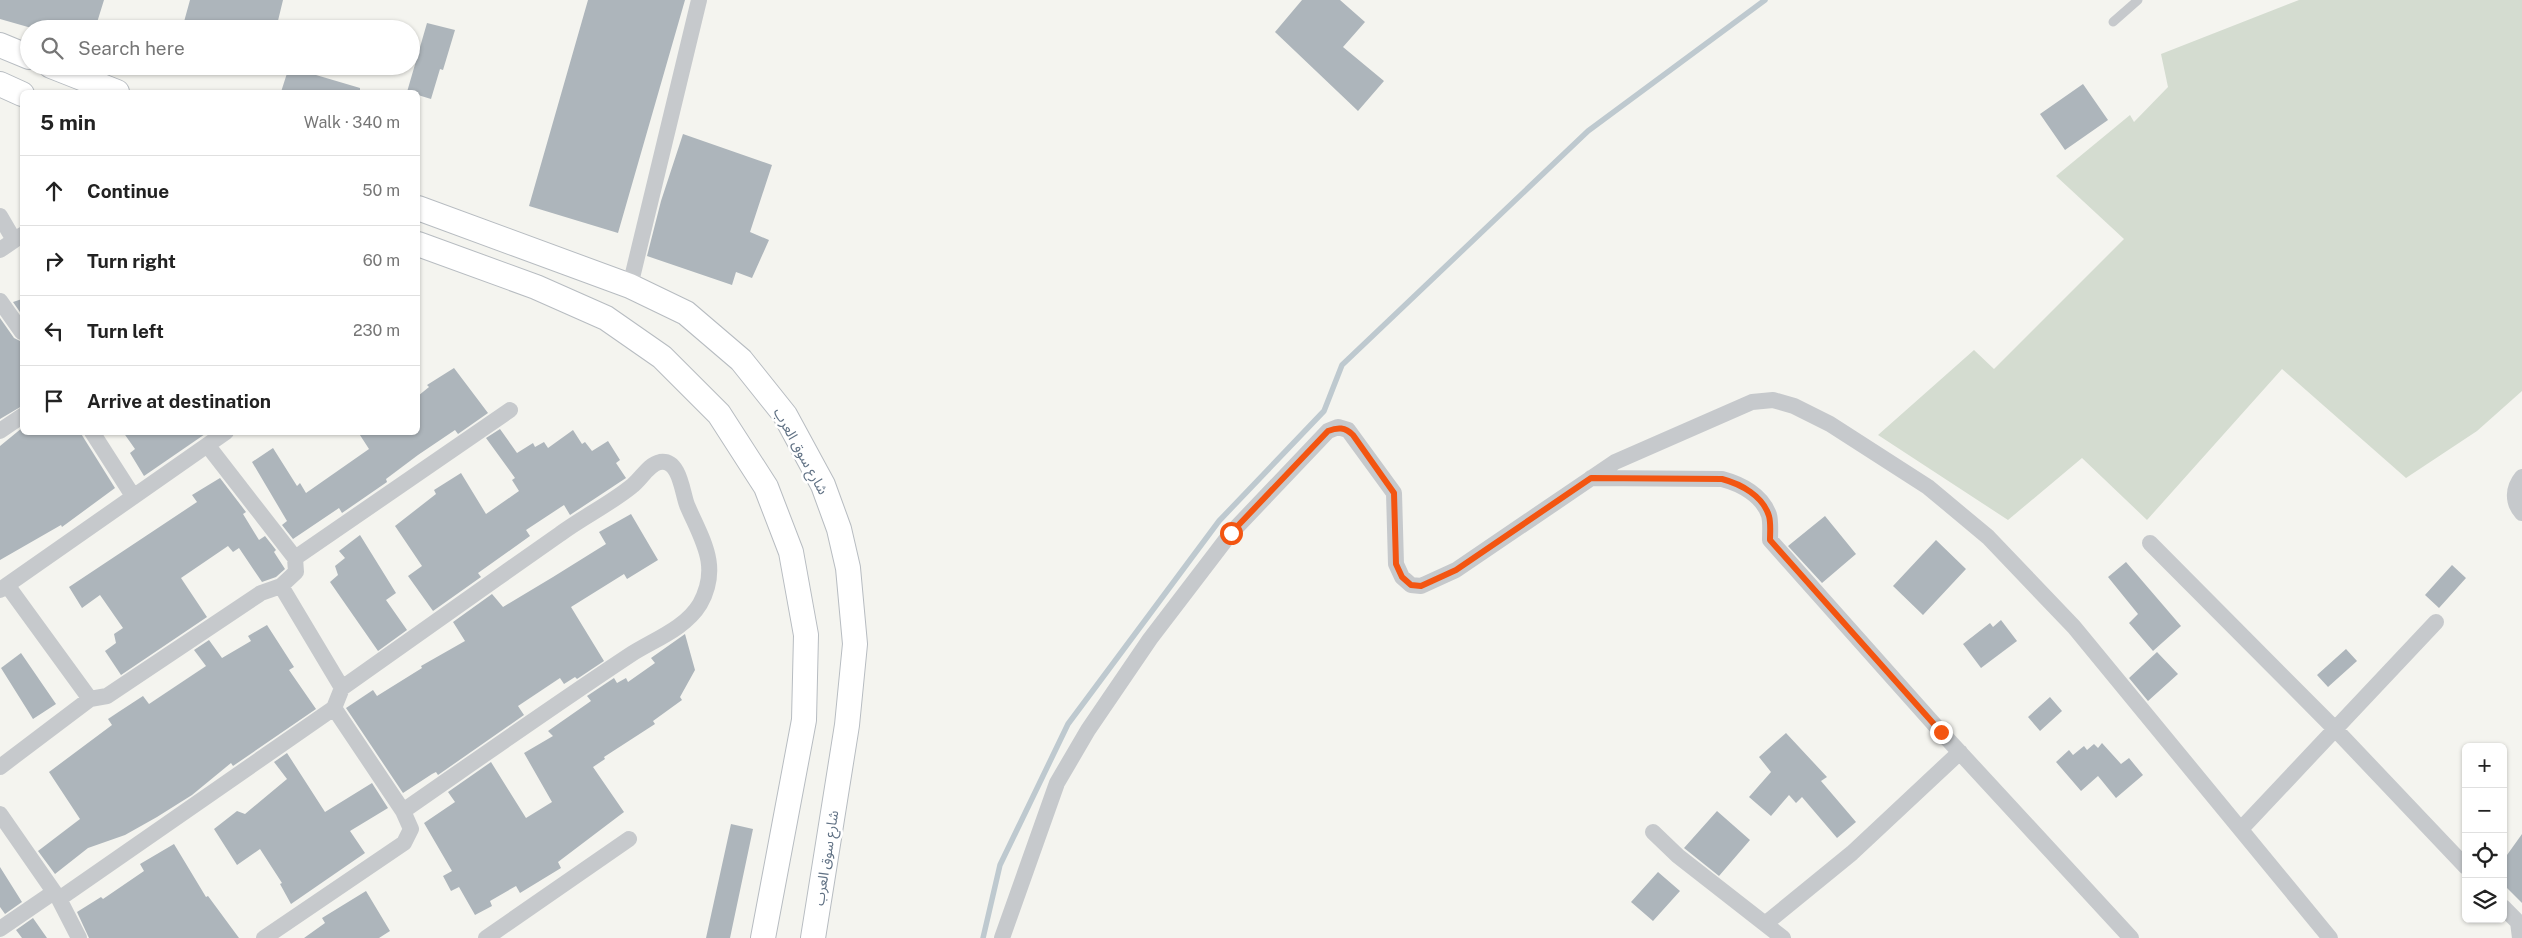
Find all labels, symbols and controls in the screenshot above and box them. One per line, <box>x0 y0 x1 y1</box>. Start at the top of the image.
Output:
search box <box>20 20 420 75</box>
icon: search <box>38 34 66 62</box>
text: Search here <box>78 37 185 59</box>
text: 5 min <box>40 110 96 135</box>
text: Walk · 340 m <box>304 113 400 132</box>
icon: ahead <box>40 177 68 205</box>
text: Continue <box>87 180 169 202</box>
text: 50 m <box>362 181 400 200</box>
icon: right <box>40 247 68 275</box>
text: Turn right <box>87 250 176 272</box>
text: 60 m <box>363 251 400 270</box>
icon: left <box>40 317 68 345</box>
text: Turn left <box>87 320 164 342</box>
text: 230 m <box>353 321 400 340</box>
icon: arrive <box>40 387 68 415</box>
text: Arrive at destination <box>87 390 271 412</box>
street label: شارع سوق العرب <box>768 405 831 498</box>
route start <box>1220 522 1243 545</box>
route end <box>1930 721 1953 744</box>
map controls <box>2462 743 2507 923</box>
button: + <box>2462 743 2507 788</box>
button: − <box>2462 788 2507 833</box>
street label: شارع سوق العرب <box>811 809 844 907</box>
button: locate <box>2462 833 2507 878</box>
button: layers <box>2462 878 2507 923</box>

